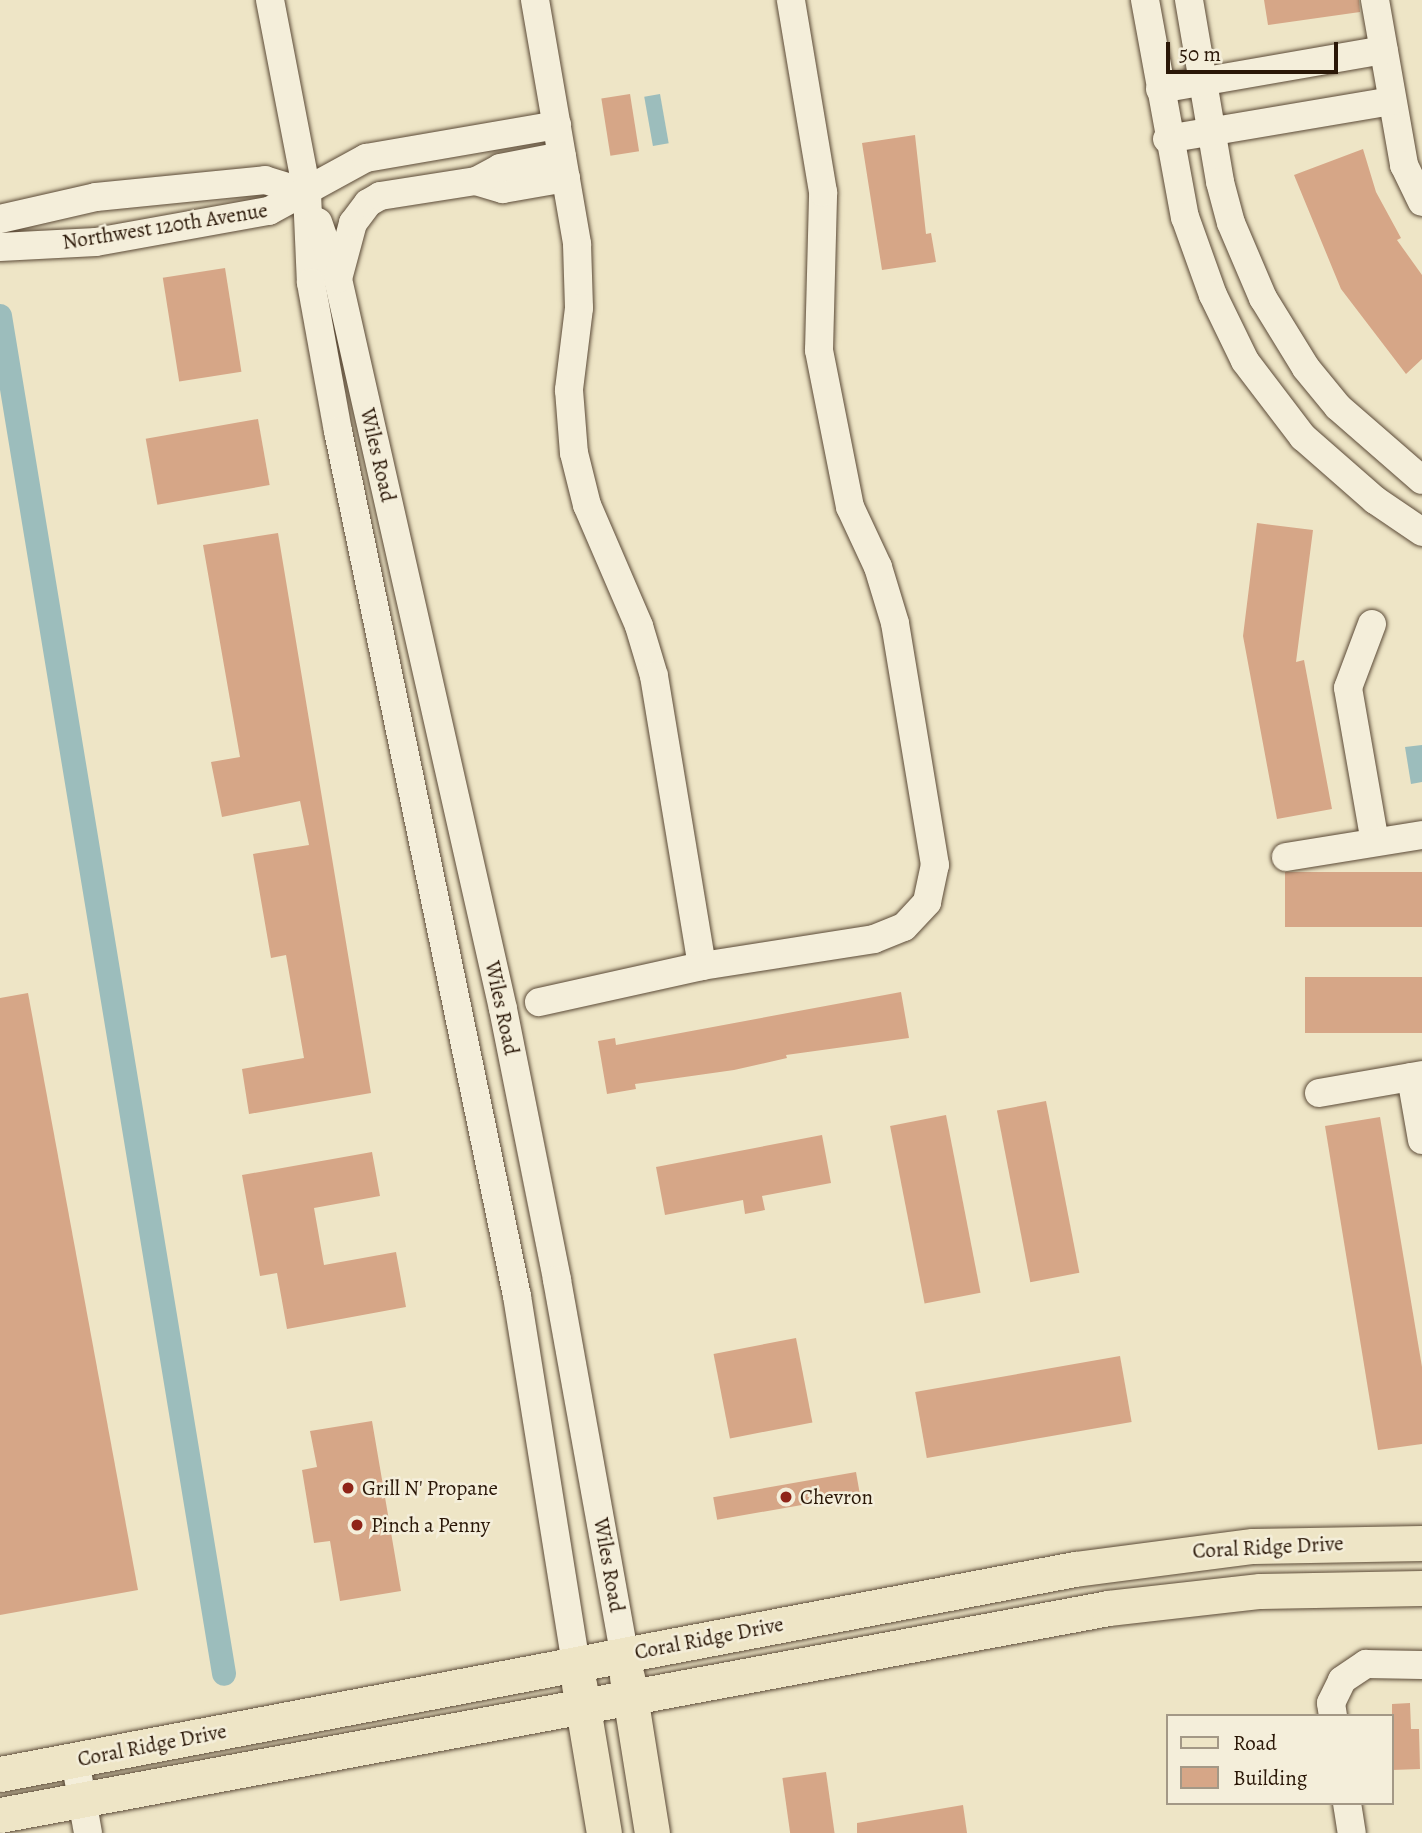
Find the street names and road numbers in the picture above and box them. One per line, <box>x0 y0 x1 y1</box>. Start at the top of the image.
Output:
street label: Northwest 120th Avenue <box>61 197 269 255</box>
street label: Wiles Road <box>355 406 401 504</box>
street label: Wiles Road <box>480 959 524 1057</box>
street label: Wiles Road <box>588 1516 630 1614</box>
street label: Coral Ridge Drive <box>1192 1530 1344 1564</box>
street label: Coral Ridge Drive <box>632 1611 786 1665</box>
street label: Coral Ridge Drive <box>75 1718 229 1772</box>

